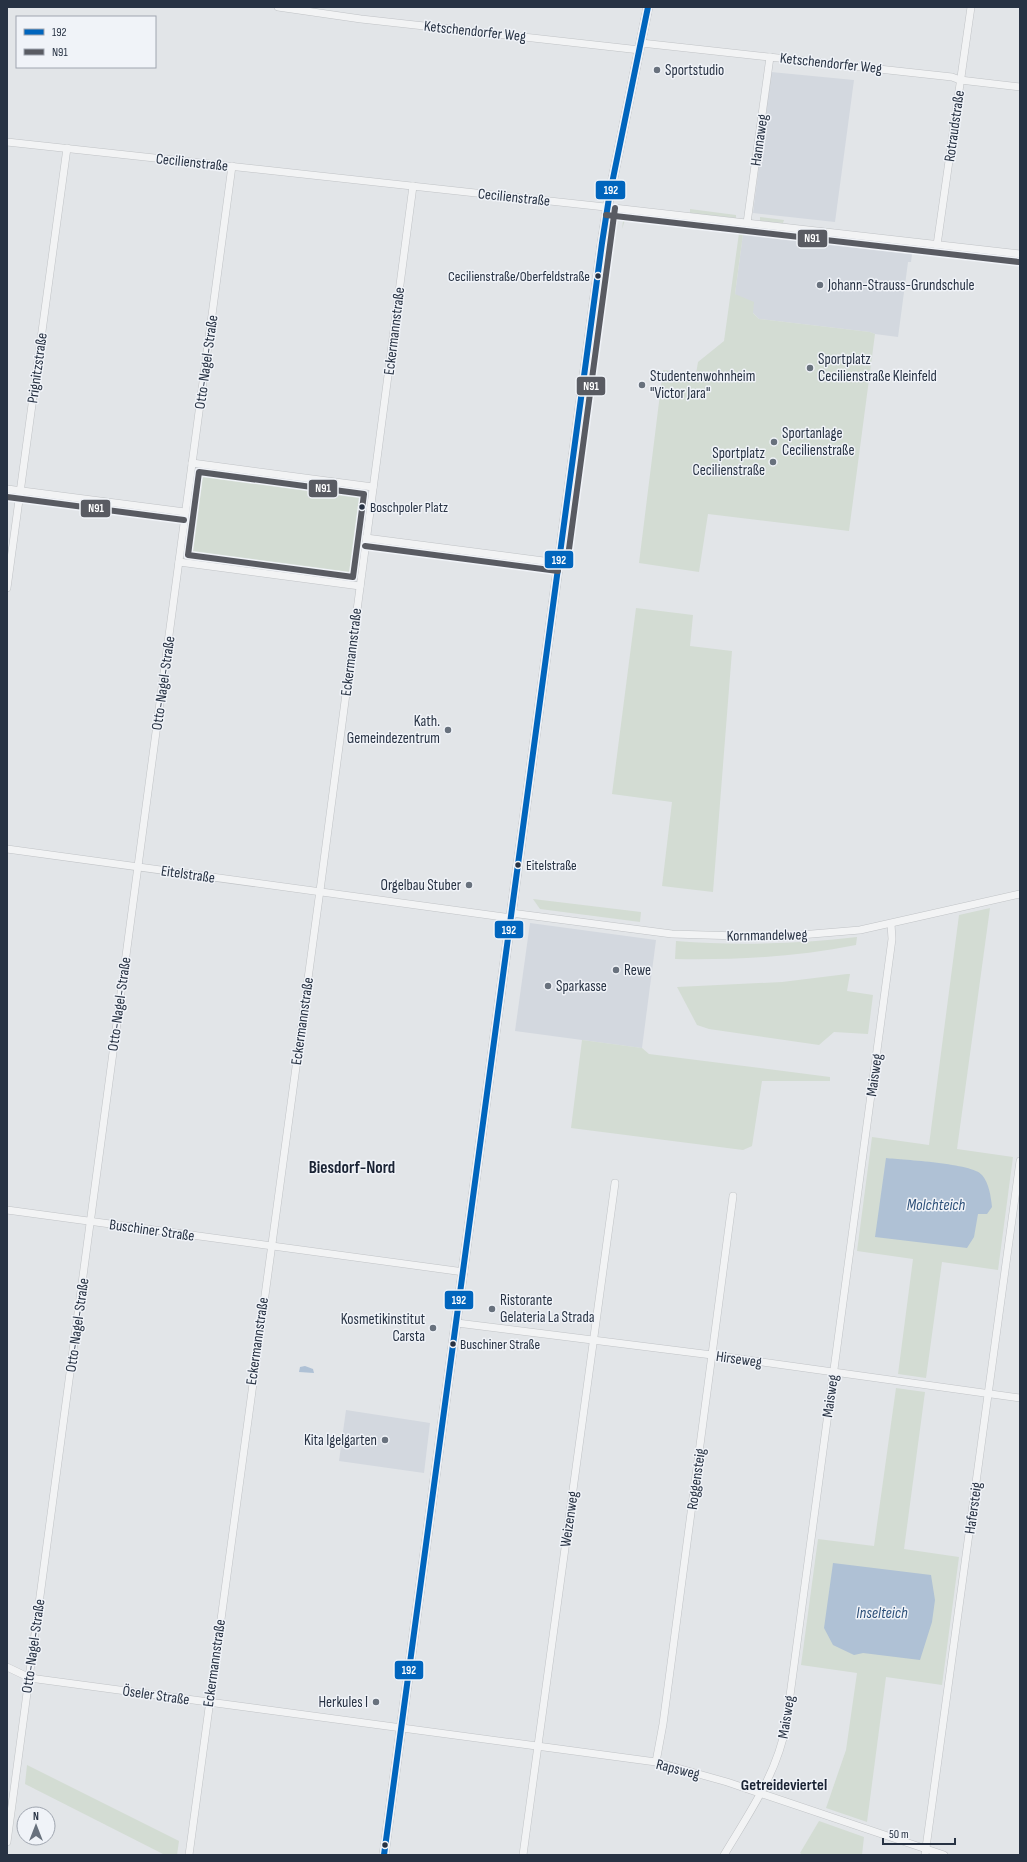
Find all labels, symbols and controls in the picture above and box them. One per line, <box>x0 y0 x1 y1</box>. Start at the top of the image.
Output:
legend <box>16 16 156 68</box>
street label: Ketschendorfer Weg <box>423 17 527 46</box>
text: 192 <box>52 25 67 40</box>
text: N91 <box>52 45 68 60</box>
street label: Ketschendorfer Weg <box>779 49 883 78</box>
place label: Sportstudio <box>665 61 724 80</box>
marker: Sportstudio <box>652 65 662 75</box>
street label: Rotraudstraße <box>940 89 969 163</box>
street label: Hannaweg <box>746 113 773 167</box>
street label: Cecilienstraße <box>155 149 229 176</box>
line badge: 192 <box>595 180 626 200</box>
street label: Cecilienstraße <box>477 184 551 211</box>
text: 192 <box>604 184 618 197</box>
line badge: N91 <box>797 229 828 248</box>
text: N91 <box>804 232 820 245</box>
place label: Cecilienstraße/Oberfeldstraße <box>448 268 590 285</box>
marker: Cecilienstraße/Oberfeldstraße <box>593 271 603 281</box>
place label: Johann-Strauss-Grundschule <box>827 276 975 295</box>
marker: Johann-Strauss-Grundschule <box>815 280 825 290</box>
street label: Eckermannstraße <box>380 286 409 376</box>
street label: Otto-Nagel-Straße <box>190 314 223 410</box>
street label: Prignitzstraße <box>23 332 52 404</box>
place label: Sportplatz Cecilienstraße Kleinfeld <box>818 350 937 386</box>
marker: Sportplatz Cecilienstraße Kleinfeld <box>805 363 815 373</box>
place label: Studentenwohnheim "Victor Jara" <box>650 367 755 403</box>
line badge: N91 <box>576 376 606 396</box>
text: N91 <box>583 380 599 393</box>
marker: Studentenwohnheim "Victor Jara" <box>637 380 647 390</box>
place label: Sportanlage Cecilienstraße <box>782 424 854 460</box>
marker: Sportanlage Cecilienstraße <box>769 437 779 447</box>
place label: Sportplatz Cecilienstraße <box>693 444 766 480</box>
marker: Sportplatz Cecilienstraße <box>768 457 778 467</box>
line badge: N91 <box>308 479 338 498</box>
text: N91 <box>315 482 331 495</box>
line badge: N91 <box>80 499 111 518</box>
place label: Boschpoler Platz <box>370 499 448 516</box>
text: N91 <box>88 502 104 515</box>
marker: Boschpoler Platz <box>357 502 367 512</box>
line badge: 192 <box>544 550 574 569</box>
text: 192 <box>552 554 566 567</box>
street label: Eckermannstraße <box>337 607 366 697</box>
street label: Otto-Nagel-Straße <box>147 635 180 731</box>
place label: Kath. Gemeindezentrum <box>347 712 440 748</box>
marker: Kath. Gemeindezentrum <box>443 725 453 735</box>
place label: Eitelstraße <box>526 857 577 874</box>
marker: Eitelstraße <box>513 860 523 870</box>
street label: Eitelstraße <box>160 861 216 888</box>
place label: Orgelbau Stuber <box>380 876 462 895</box>
marker: Orgelbau Stuber <box>464 880 474 890</box>
line badge: 192 <box>494 920 524 939</box>
text: 192 <box>502 924 516 937</box>
street label: Kornmandelweg <box>726 925 808 946</box>
street label: Otto-Nagel-Straße <box>103 956 136 1052</box>
place label: Rewe <box>624 961 651 980</box>
marker: Rewe <box>611 965 621 975</box>
street label: Eckermannstraße <box>287 976 318 1066</box>
place label: Sparkasse <box>556 977 607 996</box>
marker: Sparkasse <box>543 981 553 991</box>
street label: Maisweg <box>862 1052 887 1098</box>
district label: Biesdorf-Nord <box>309 1158 395 1178</box>
water label: Molchteich <box>907 1196 966 1215</box>
street label: Buschiner Straße <box>108 1215 196 1246</box>
street label: Otto-Nagel-Straße <box>61 1277 94 1373</box>
line badge: 192 <box>444 1290 474 1310</box>
place label: Ristorante Gelateria La Strada <box>500 1291 595 1327</box>
text: 192 <box>452 1294 466 1307</box>
street label: Eckermannstraße <box>242 1296 273 1386</box>
marker: Ristorante Gelateria La Strada <box>487 1304 497 1314</box>
place label: Kosmetikinstitut Carsta <box>341 1310 425 1346</box>
marker: Kosmetikinstitut Carsta <box>428 1323 438 1333</box>
place label: Buschiner Straße <box>460 1336 540 1353</box>
marker: Buschiner Straße <box>448 1339 458 1349</box>
street label: Hirseweg <box>715 1347 763 1372</box>
street label: Maisweg <box>818 1373 843 1419</box>
place label: Kita Igelgarten <box>304 1431 377 1450</box>
marker: Kita Igelgarten <box>380 1435 390 1445</box>
street label: Roggensteig <box>683 1447 710 1511</box>
street label: Hafersteig <box>960 1481 987 1535</box>
street label: Weizenweg <box>556 1490 583 1548</box>
street label: Otto-Nagel-Straße <box>17 1598 50 1694</box>
water label: Inselteich <box>856 1604 908 1623</box>
street label: Eckermannstraße <box>199 1618 230 1708</box>
line badge: 192 <box>394 1660 424 1680</box>
text: 192 <box>402 1664 416 1677</box>
street label: Öseler Straße <box>121 1681 191 1710</box>
place label: Herkules I <box>318 1693 368 1712</box>
street label: Maisweg <box>774 1694 799 1740</box>
marker: Herkules I <box>371 1697 381 1707</box>
street label: Rapsweg <box>654 1755 702 1784</box>
district label: Getreideviertel <box>741 1776 827 1795</box>
north arrow <box>16 1806 56 1846</box>
text: N <box>33 1810 39 1823</box>
scale bar <box>883 1820 955 1846</box>
text: 50 m <box>889 1827 909 1842</box>
unlabelled marker <box>380 1840 390 1850</box>

